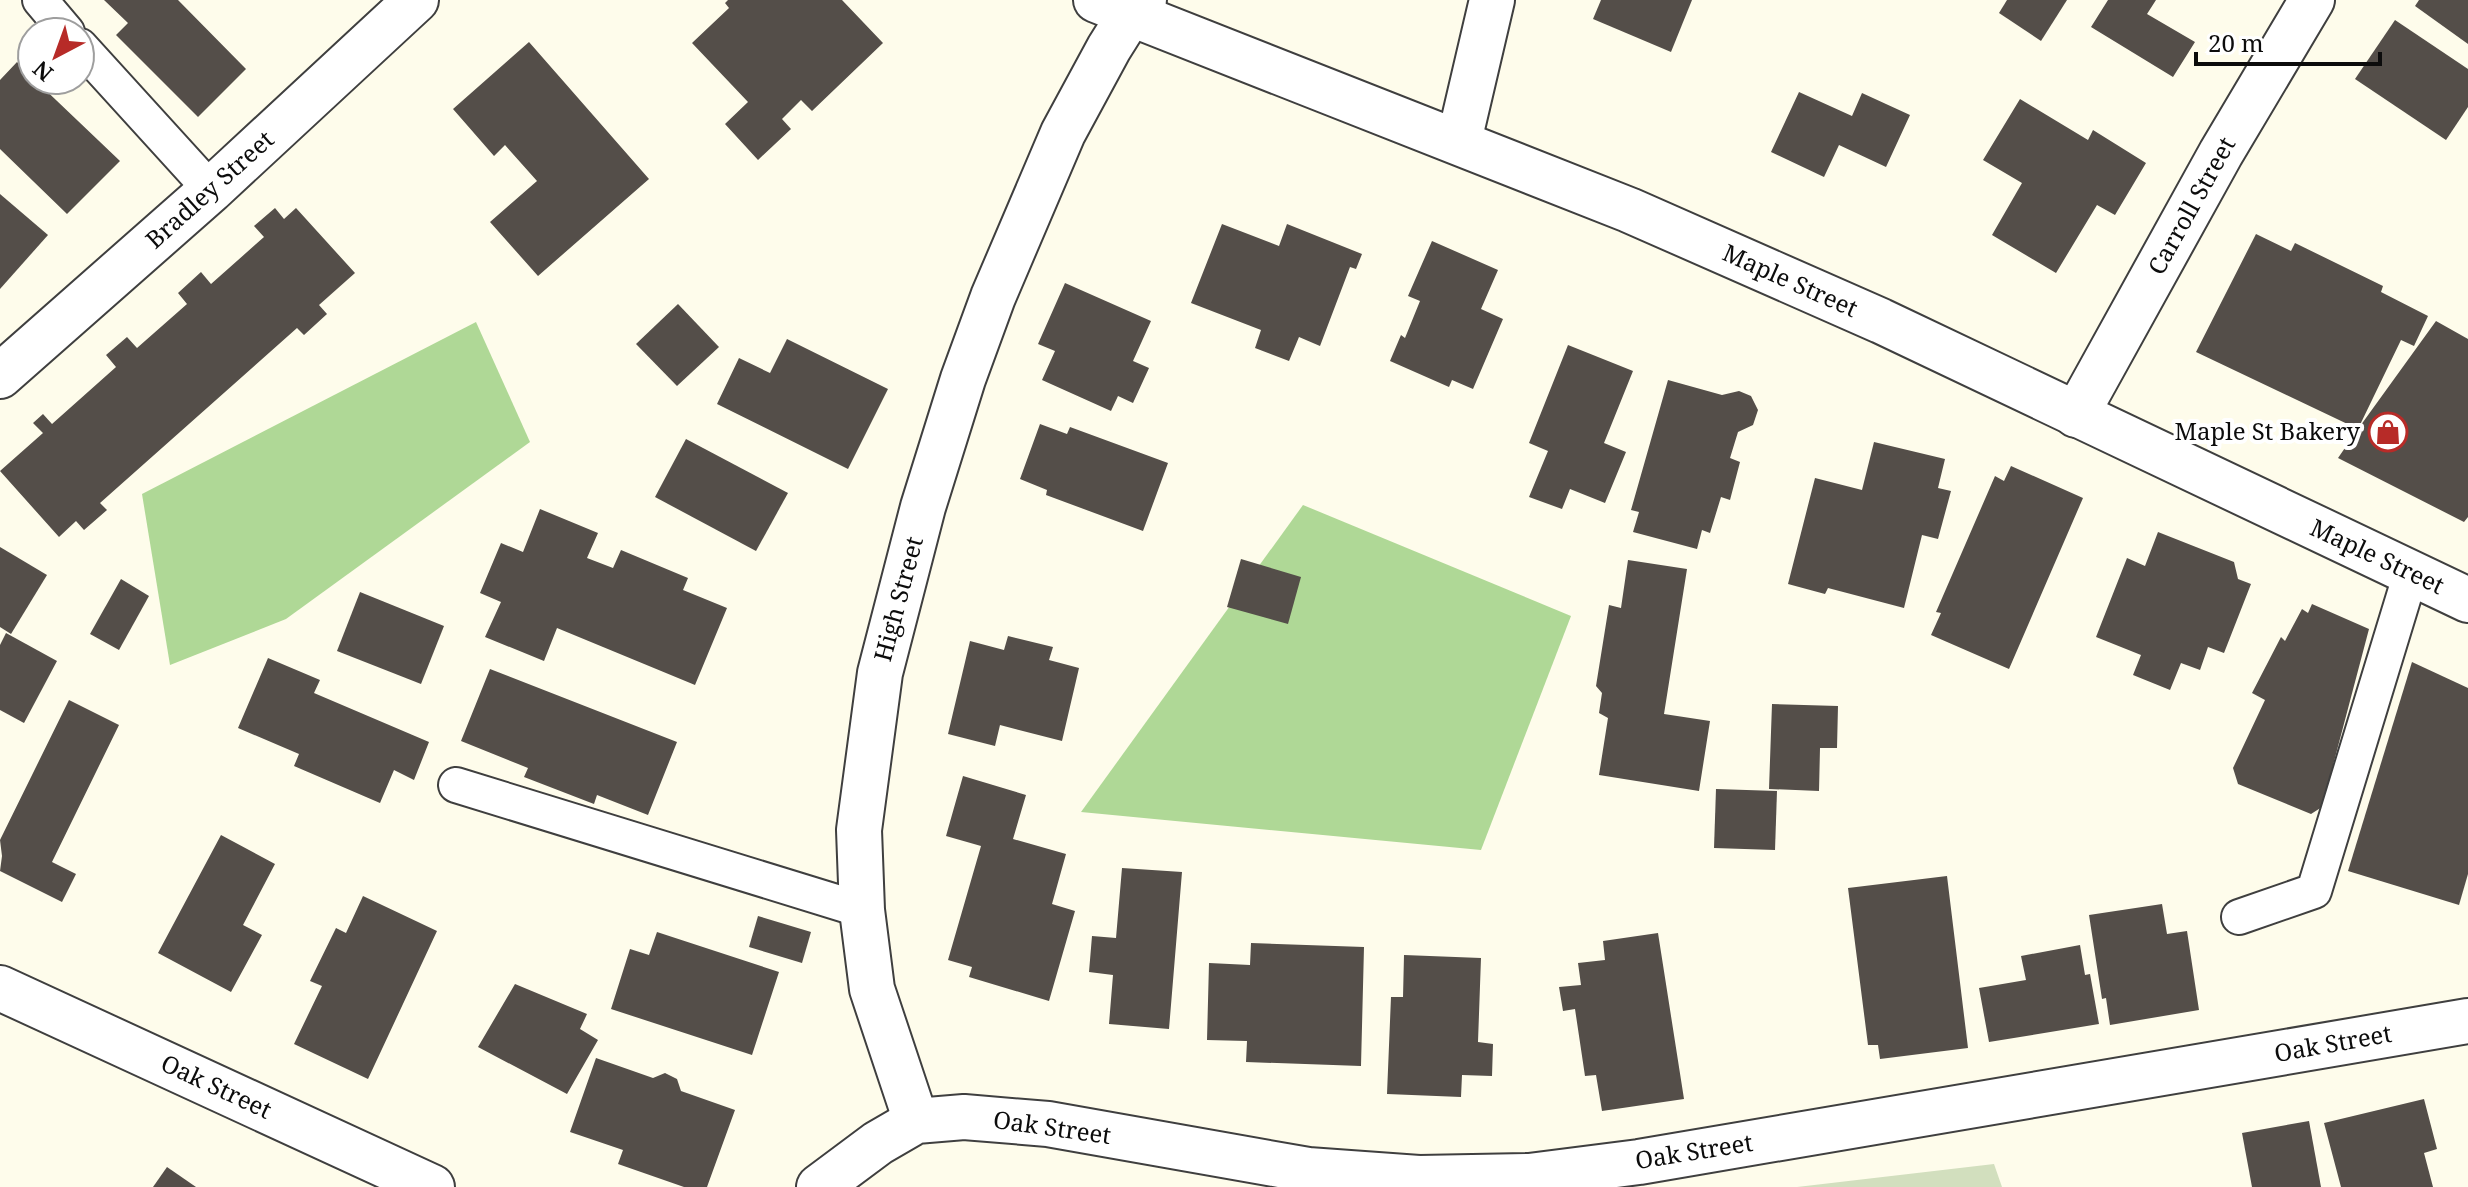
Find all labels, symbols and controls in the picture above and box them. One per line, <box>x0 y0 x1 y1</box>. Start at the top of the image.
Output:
north arrow <box>16 16 96 96</box>
scale bar <box>2196 16 2380 66</box>
text: 20 m <box>2208 26 2264 59</box>
text: N <box>26 55 59 89</box>
street label: Bradley Street <box>138 122 280 255</box>
street label: Carroll Street <box>2139 130 2242 280</box>
street label: Maple Street <box>1718 235 1863 324</box>
shop icon: Maple St Bakery <box>2367 411 2409 453</box>
place label: Maple St Bakery <box>2175 414 2360 447</box>
street label: Maple Street <box>2305 510 2450 601</box>
street label: High Street <box>865 532 930 665</box>
street label: Oak Street <box>2272 1016 2394 1069</box>
street label: Oak Street <box>156 1046 277 1126</box>
street label: Oak Street <box>991 1102 1113 1151</box>
street label: Oak Street <box>1633 1125 1755 1176</box>

